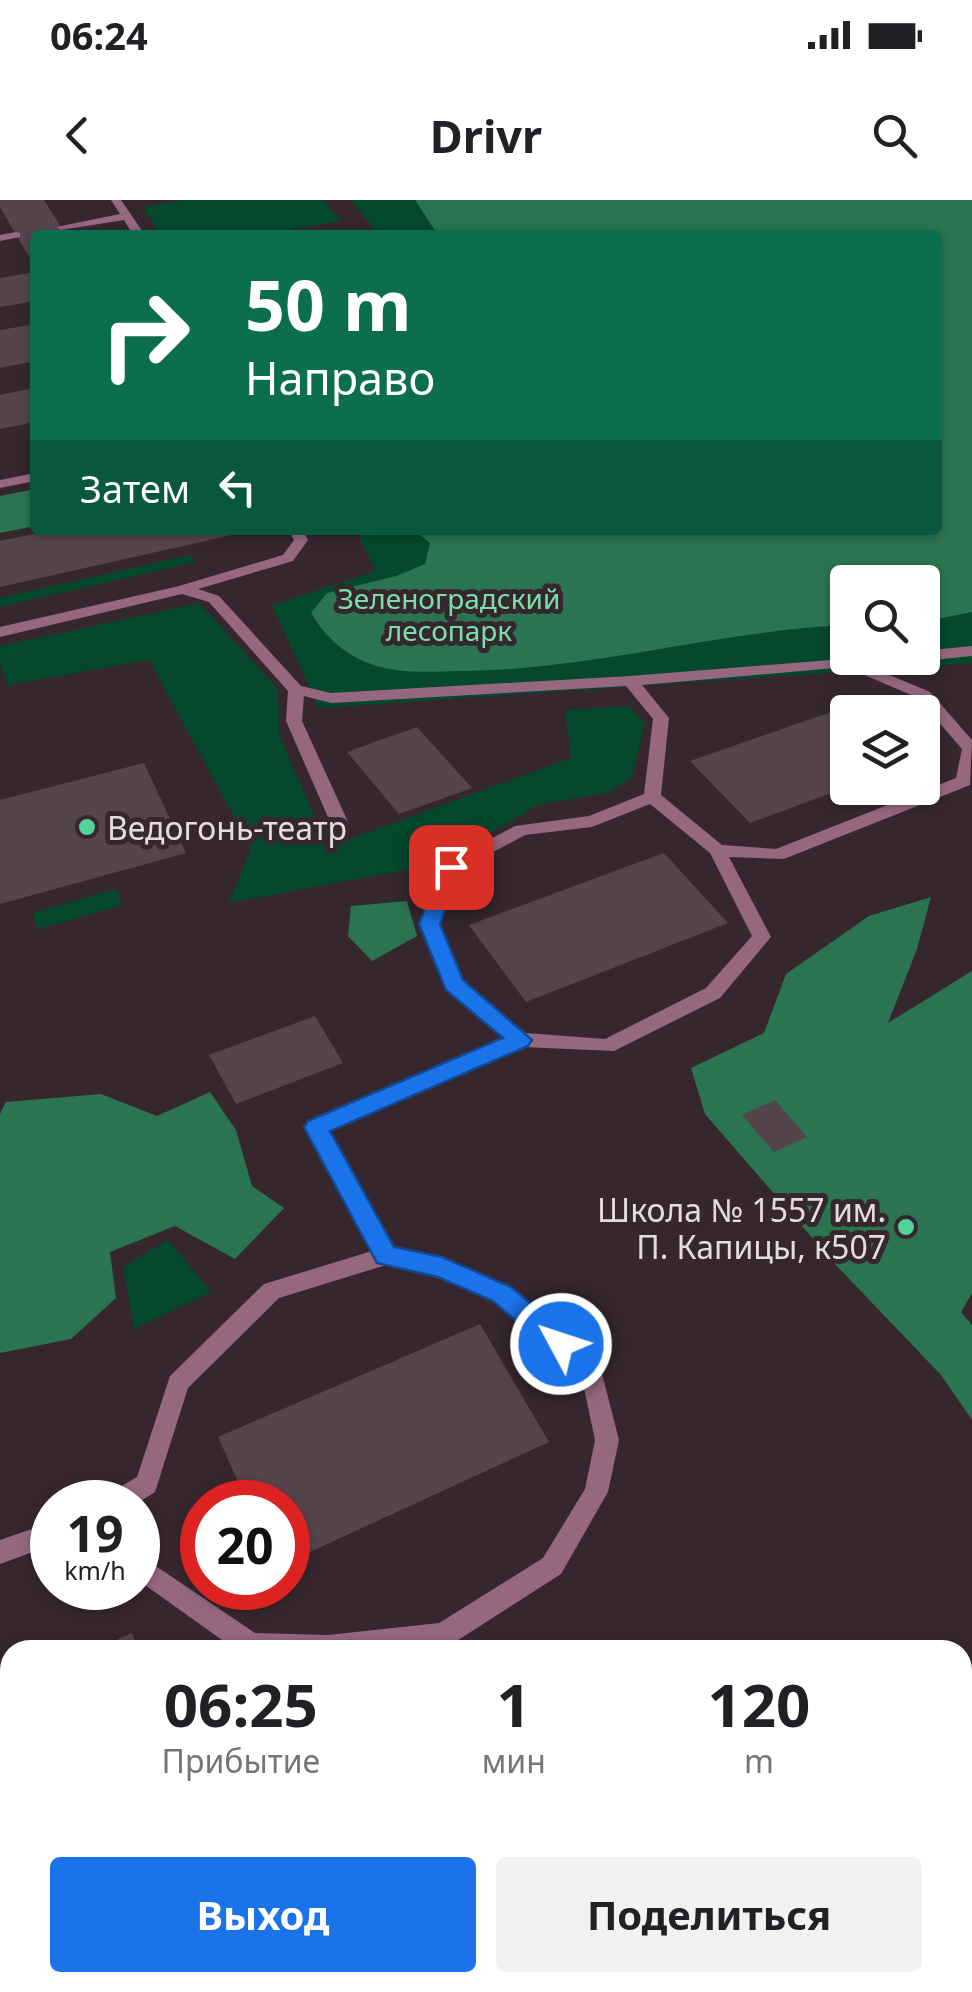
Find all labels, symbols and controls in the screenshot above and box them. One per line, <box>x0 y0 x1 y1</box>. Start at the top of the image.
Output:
text: 06:24 <box>50 9 148 61</box>
text: Drivr <box>430 105 542 166</box>
icon: back <box>50 108 105 163</box>
icon: search <box>867 108 922 163</box>
text: 50 m <box>245 256 412 352</box>
icon: right <box>80 270 210 400</box>
text: Направо <box>245 347 435 408</box>
icon: left <box>210 460 265 515</box>
text: Затем <box>80 462 190 514</box>
map controls <box>830 565 940 805</box>
button: search <box>830 565 940 675</box>
park label: Зеленоградский лесопарк <box>338 579 560 649</box>
button: layers <box>830 695 940 805</box>
place label: Ведогонь-театр <box>107 806 347 849</box>
marker: Ведогонь-театр <box>76 816 98 838</box>
pin <box>409 825 494 910</box>
icon: arrive <box>424 840 479 895</box>
place label: Школа № 1557 им. П. Капицы, к507 <box>597 1188 886 1268</box>
marker: Школа № 1557 им. П. Капицы, к507 <box>895 1216 917 1238</box>
position arrow <box>509 1292 613 1396</box>
speed limit sign: 20 <box>180 1480 310 1610</box>
text: 19 <box>66 1499 124 1567</box>
text: km/h <box>64 1553 126 1587</box>
text: 06:25 <box>164 1663 318 1745</box>
text: 1 <box>497 1663 531 1745</box>
text: 120 <box>707 1663 810 1745</box>
text: Прибытие <box>162 1739 320 1782</box>
text: мин <box>482 1739 546 1782</box>
text: m <box>744 1739 774 1782</box>
button: Выход <box>50 1857 476 1972</box>
button: Поделиться <box>496 1857 922 1972</box>

